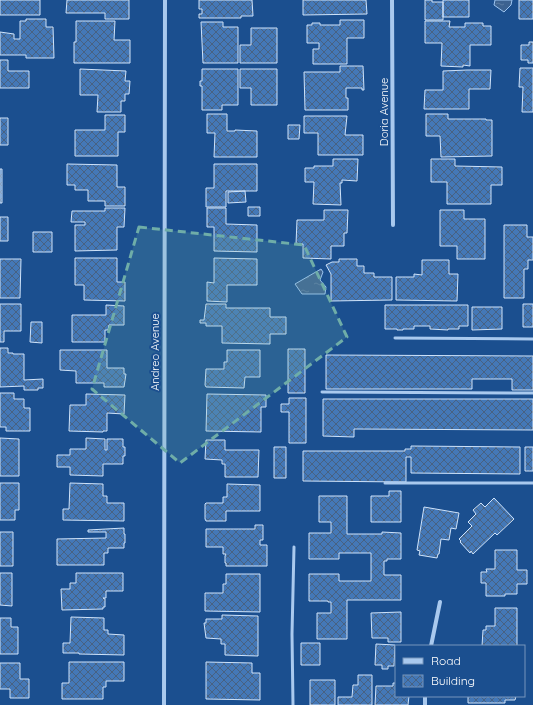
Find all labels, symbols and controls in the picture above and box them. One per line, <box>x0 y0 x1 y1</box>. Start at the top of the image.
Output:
street label: Doria Avenue <box>377 78 391 146</box>
street label: Andreo Avenue <box>148 313 162 391</box>
legend <box>395 645 525 697</box>
text: Road <box>431 653 461 668</box>
text: Building <box>431 673 475 688</box>

